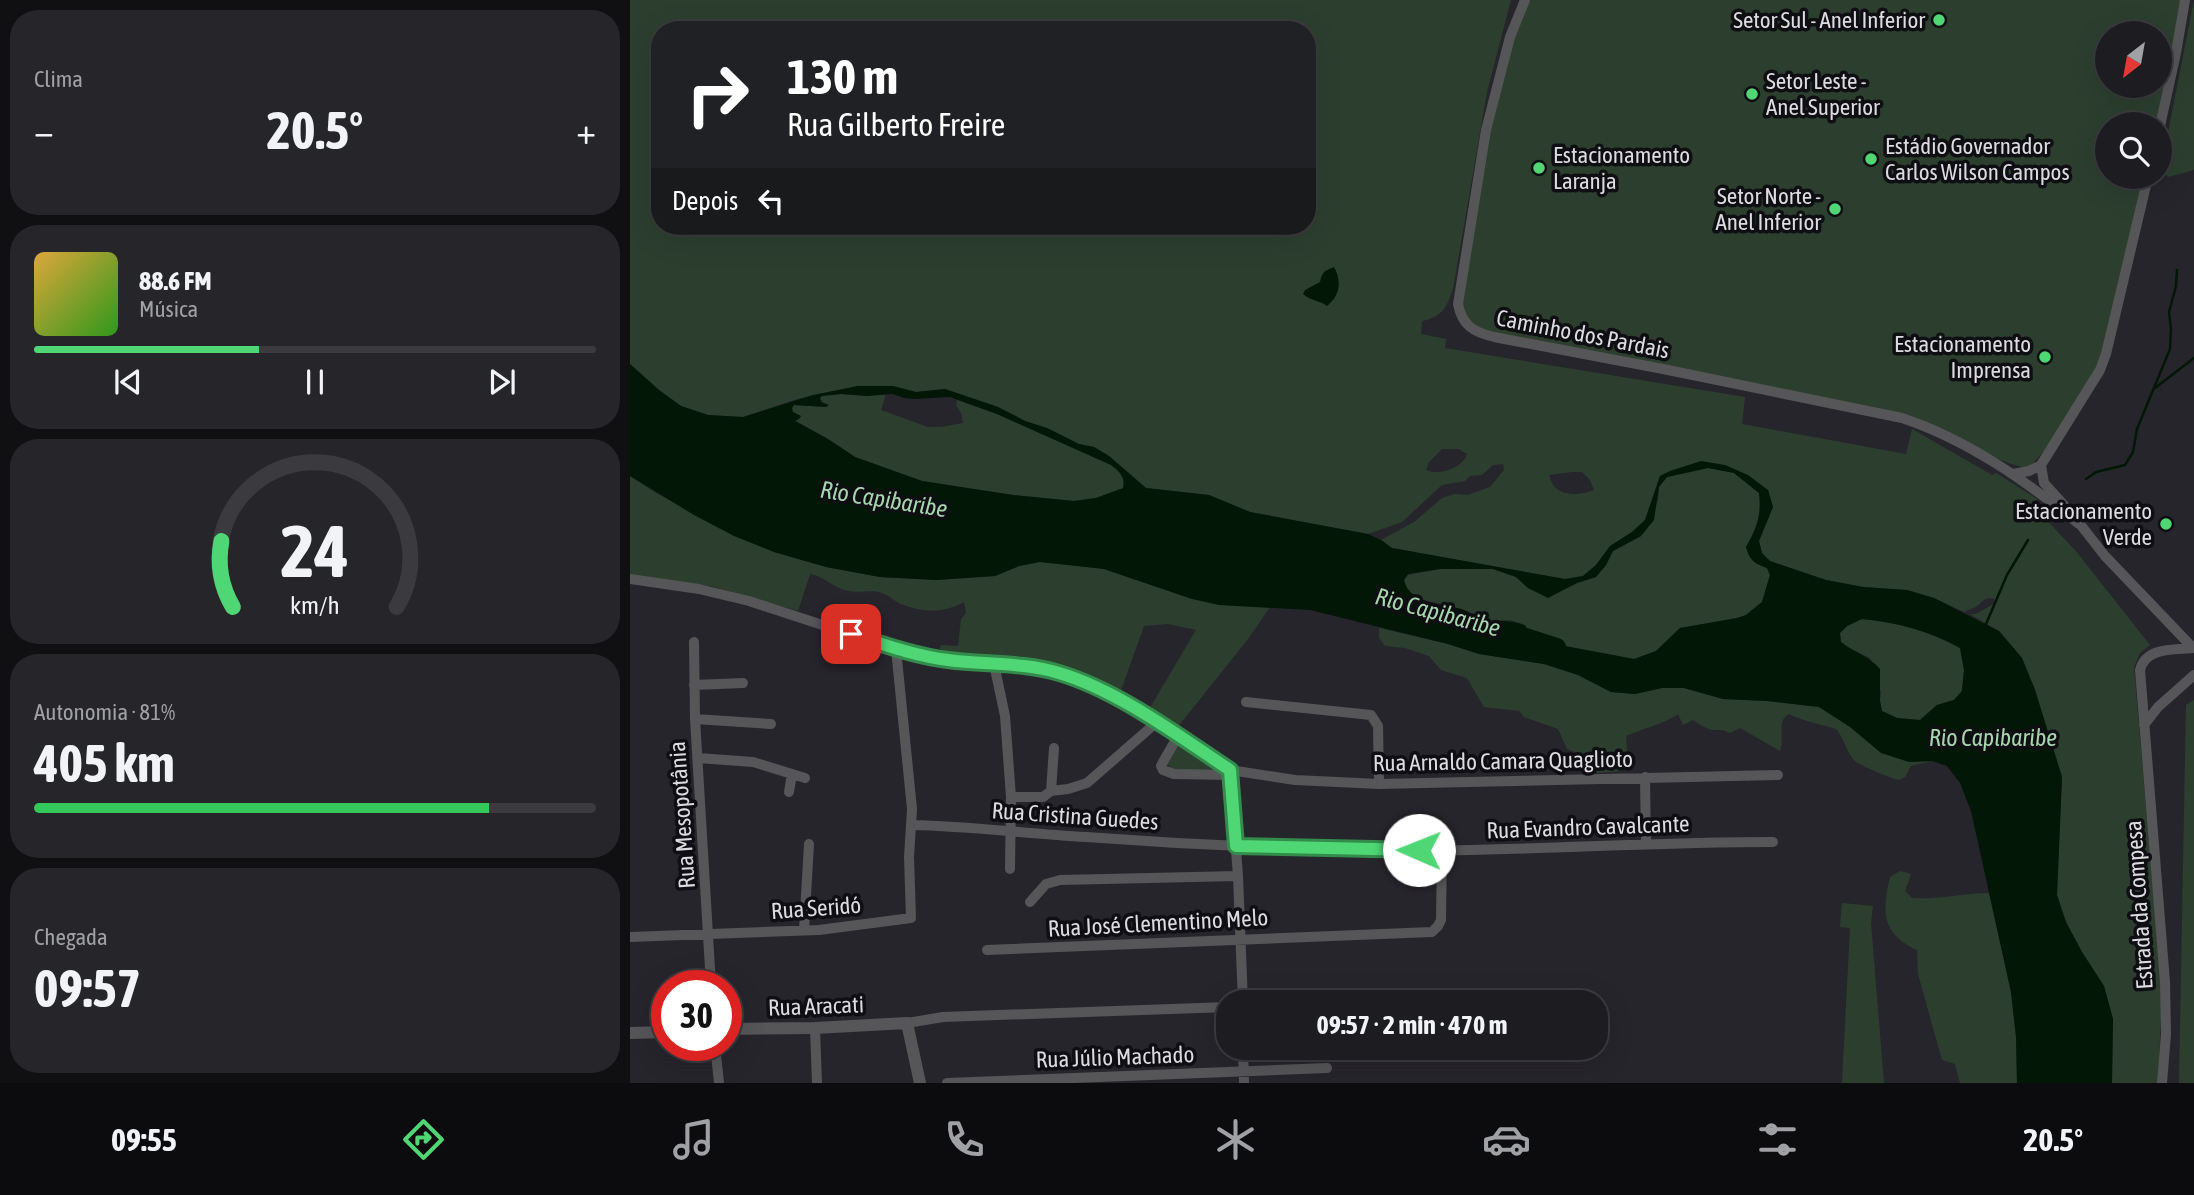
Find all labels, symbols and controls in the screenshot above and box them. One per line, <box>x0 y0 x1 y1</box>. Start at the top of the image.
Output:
place label: Setor Sul - Anel Inferior <box>1733 7 1926 33</box>
marker: Setor Sul - Anel Inferior <box>1931 12 1947 28</box>
north arrow <box>2095 21 2172 98</box>
map controls <box>2095 21 2172 189</box>
text: 130 m <box>787 48 898 104</box>
icon: right <box>672 49 763 140</box>
text: Clima <box>34 66 83 92</box>
place label: Setor Leste - Anel Superior <box>1766 68 1881 120</box>
marker: Setor Leste - Anel Superior <box>1744 86 1760 102</box>
text: 20.5° <box>267 100 363 160</box>
text: Rua Gilberto Freire <box>787 106 1005 143</box>
text: − <box>34 109 54 152</box>
text: + <box>576 109 596 152</box>
button: search <box>2095 112 2172 189</box>
place label: Estádio Governador Carlos Wilson Campos <box>1885 133 2070 185</box>
place label: Estacionamento Laranja <box>1553 142 1690 194</box>
marker: Estádio Governador Carlos Wilson Campos <box>1863 151 1879 167</box>
marker: Estacionamento Laranja <box>1531 160 1547 176</box>
icon: left <box>752 182 790 220</box>
place label: Setor Norte - Anel Inferior <box>1715 183 1822 235</box>
text: Depois <box>672 186 738 216</box>
marker: Setor Norte - Anel Inferior <box>1827 201 1843 217</box>
text: 88.6 FM <box>139 266 212 296</box>
text: Música <box>139 296 198 322</box>
street label: Caminho dos Pardais <box>1494 304 1672 364</box>
place label: Estacionamento Imprensa <box>1894 331 2031 383</box>
marker: Estacionamento Imprensa <box>2037 349 2053 365</box>
icon: previous <box>109 363 147 401</box>
icon: pause <box>296 363 334 401</box>
icon: next <box>483 363 521 401</box>
water label: Rio Capibaribe <box>818 476 950 522</box>
place label: Estacionamento Verde <box>2015 498 2152 550</box>
text: 24 <box>281 510 349 593</box>
marker: Estacionamento Verde <box>2158 516 2174 532</box>
water label: Rio Capibaribe <box>1373 582 1504 642</box>
text: km/h <box>290 591 340 619</box>
pin <box>821 604 881 664</box>
icon: arrive <box>832 615 870 653</box>
text: Autonomia · 81% <box>34 699 175 725</box>
water label: Rio Capibaribe <box>1929 724 2057 751</box>
text: 405 km <box>34 733 175 793</box>
street label: Rua Mesopotânia <box>664 741 700 889</box>
street label: Rua Arnaldo Camara Quaglioto <box>1373 746 1633 776</box>
street label: Rua Cristina Guedes <box>991 797 1159 835</box>
street label: Rua Evandro Cavalcante <box>1486 810 1690 844</box>
position arrow <box>1382 813 1456 887</box>
street label: Estrada da Compesa <box>2120 820 2158 990</box>
street label: Rua Seridó <box>770 892 862 924</box>
street label: Rua José Clementino Melo <box>1047 904 1269 942</box>
text: Chegada <box>34 924 108 950</box>
text: 09:57 <box>34 958 141 1018</box>
speed limit sign: 30 <box>651 970 742 1061</box>
street label: Rua Aracati <box>768 991 864 1021</box>
text: 09:57 · 2 min · 470 m <box>1317 1010 1507 1040</box>
street label: Rua Júlio Machado <box>1035 1041 1195 1073</box>
icon: directions <box>399 1115 448 1164</box>
icon: music <box>669 1115 718 1164</box>
icon: phone <box>940 1115 989 1164</box>
icon: climate <box>1211 1115 1260 1164</box>
icon: car <box>1482 1115 1531 1164</box>
icon: filters <box>1753 1115 1802 1164</box>
text: 09:55 <box>111 1121 177 1158</box>
text: 20.5° <box>2023 1121 2083 1158</box>

